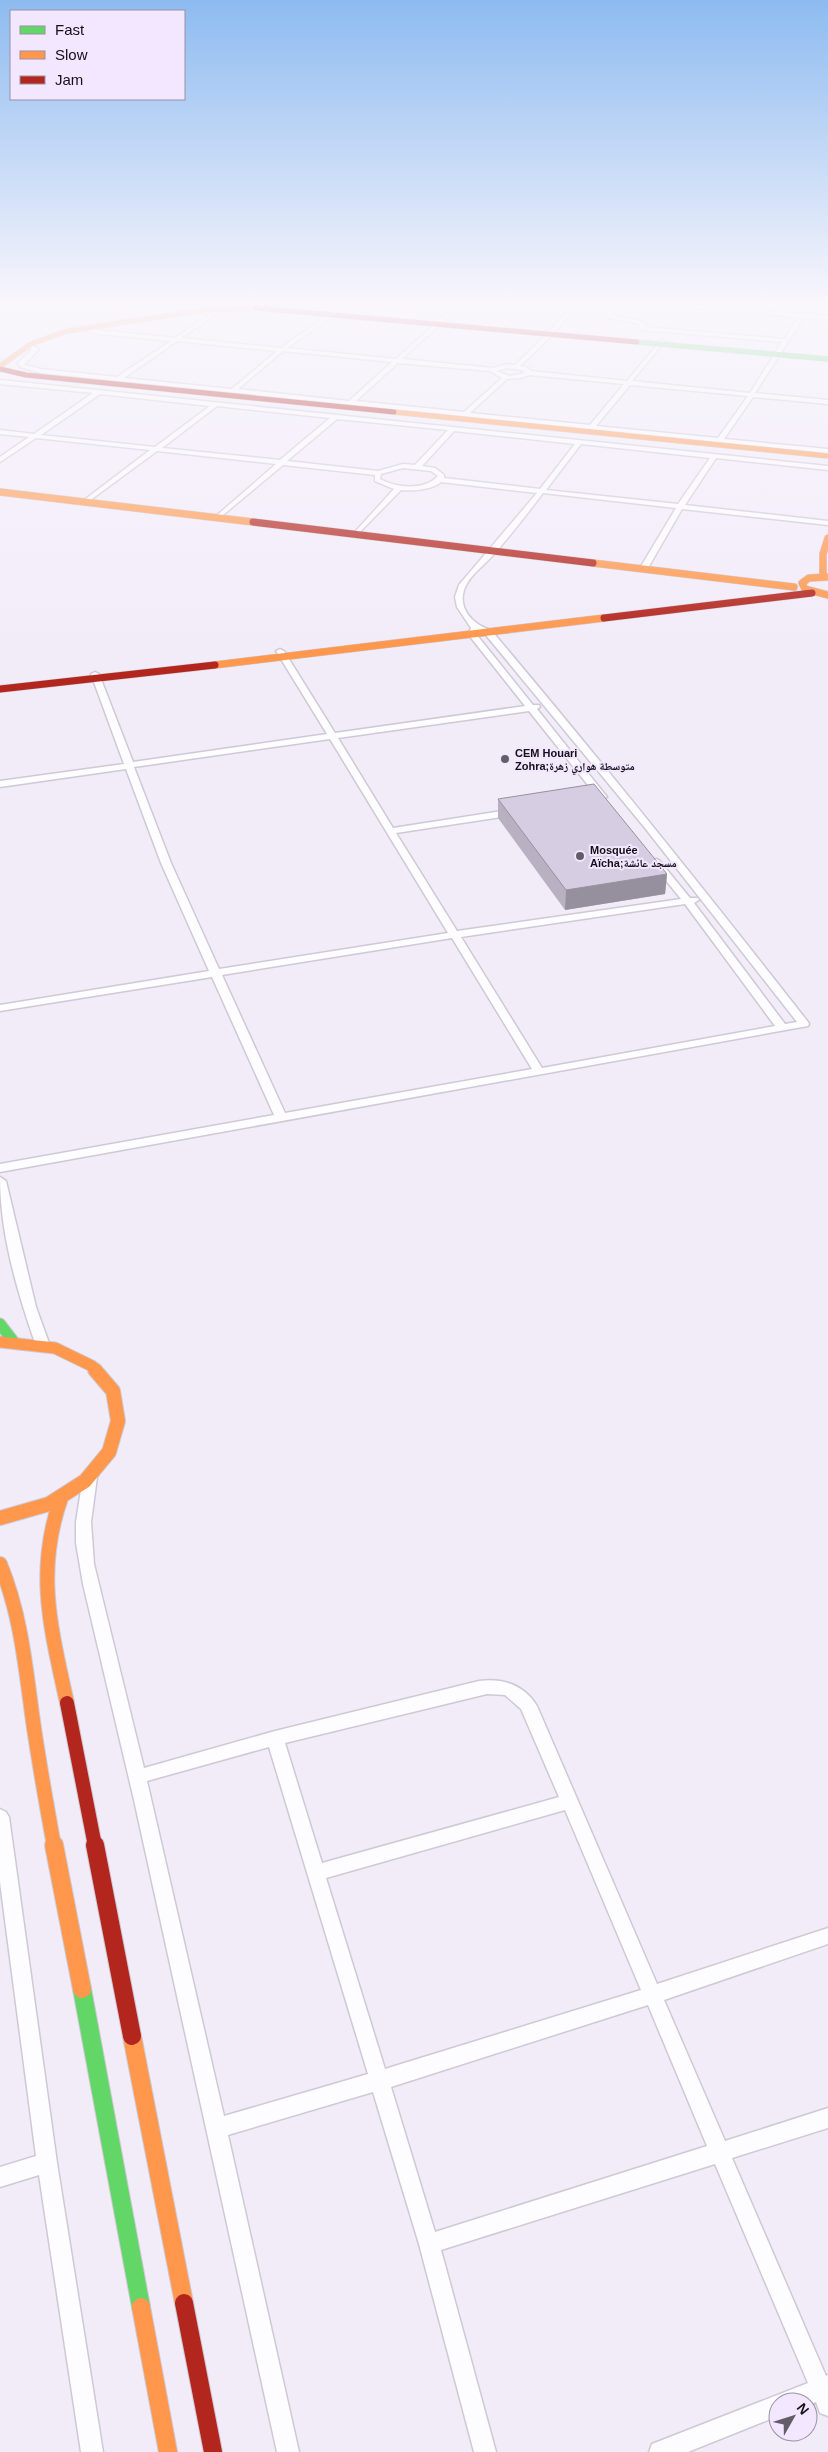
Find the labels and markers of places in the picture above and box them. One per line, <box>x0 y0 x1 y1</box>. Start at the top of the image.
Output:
place label: CEM Houari Zohra;متوسطة هواري زهرة <box>515 747 635 775</box>
marker: CEM Houari Zohra;متوسطة هواري زهرة <box>499 753 511 765</box>
place label: Mosquée Aïcha;مسجد عائشة <box>590 844 677 870</box>
marker: Mosquée Aïcha;مسجد عائشة <box>574 850 586 862</box>

